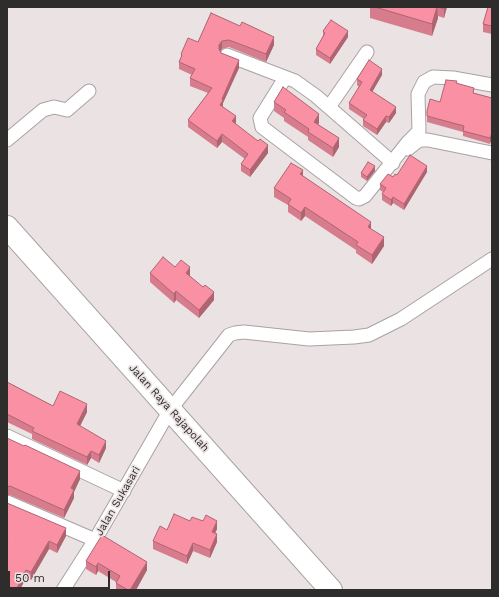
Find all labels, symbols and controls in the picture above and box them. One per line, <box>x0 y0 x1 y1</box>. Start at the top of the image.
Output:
street label: Jalan Raya Rajapolah <box>126 361 212 455</box>
street label: Jalan Sukasari <box>93 464 143 538</box>
scale bar <box>10 563 112 589</box>
text: 50 m <box>15 571 45 585</box>

